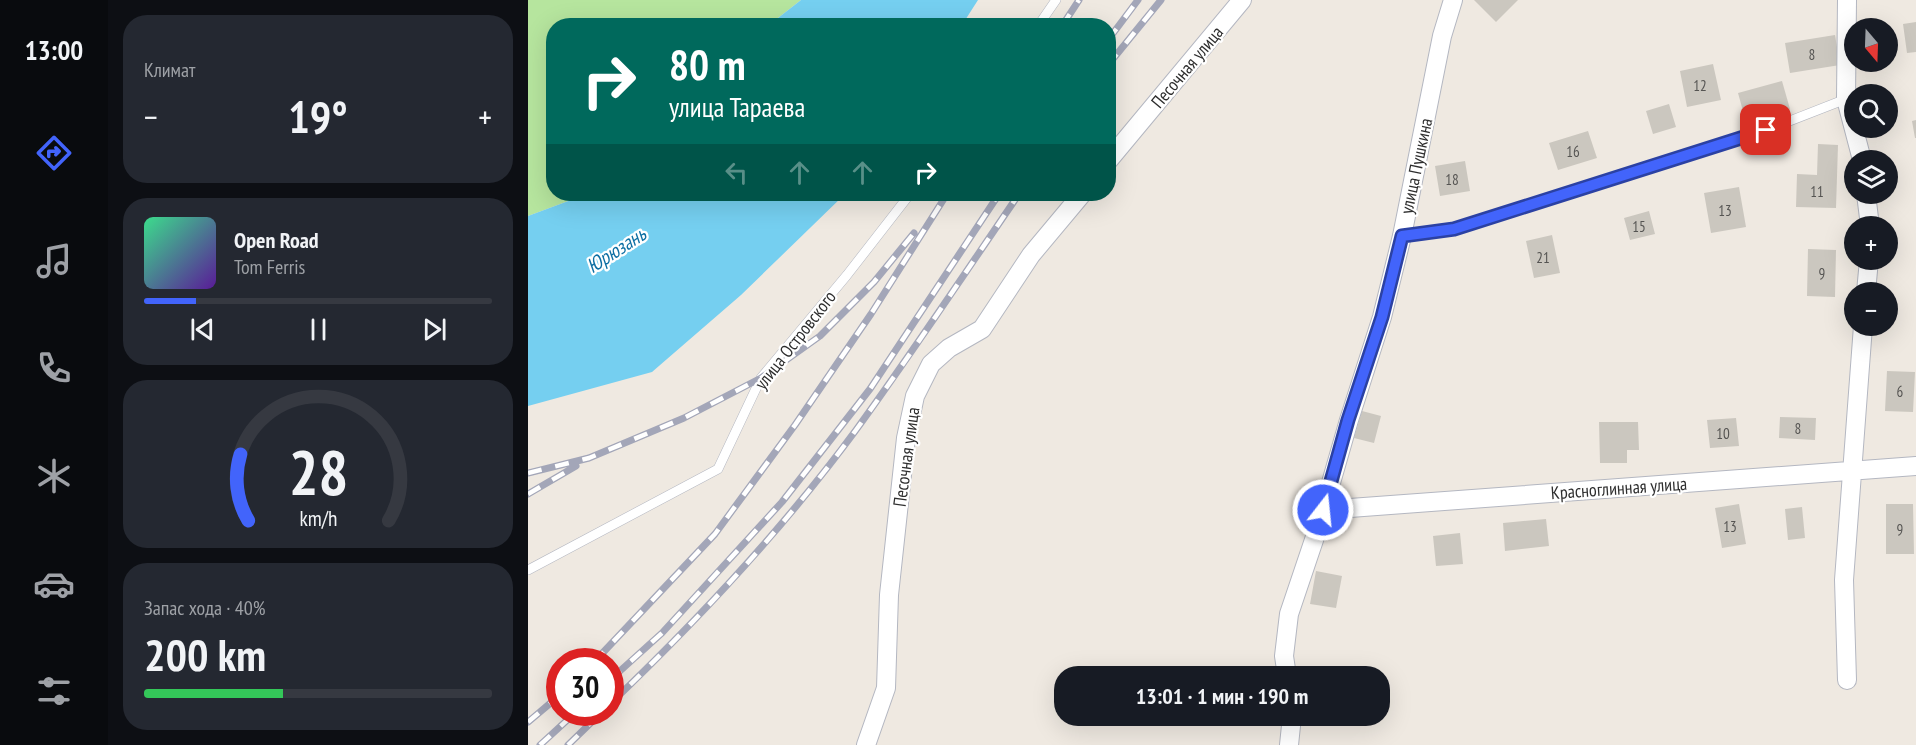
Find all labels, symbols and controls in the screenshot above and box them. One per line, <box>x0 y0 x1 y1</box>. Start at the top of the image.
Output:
north arrow <box>1844 18 1898 72</box>
map controls <box>1844 18 1898 336</box>
street label: Песочная улица <box>1146 21 1228 113</box>
text: 13:00 <box>25 33 83 67</box>
text: 80 m <box>669 37 746 92</box>
icon: right <box>570 42 648 120</box>
house number: 8 <box>1809 45 1815 64</box>
text: Климат <box>144 57 195 83</box>
house number: 12 <box>1693 76 1707 95</box>
button: search <box>1844 84 1898 138</box>
text: 19° <box>288 87 348 145</box>
text: улица Тараева <box>669 90 805 124</box>
text: − <box>144 95 158 138</box>
text: + <box>478 95 492 138</box>
pin <box>1740 104 1791 155</box>
icon: arrive <box>1749 113 1782 146</box>
street label: улица Пушкина <box>1395 116 1437 216</box>
icon: directions <box>33 132 75 174</box>
house number: 16 <box>1566 142 1580 161</box>
button: layers <box>1844 150 1898 204</box>
icon: left <box>720 156 753 189</box>
icon: ahead <box>783 156 816 189</box>
icon: ahead <box>846 156 879 189</box>
icon: right <box>909 156 942 189</box>
house number: 18 <box>1445 170 1459 189</box>
house number: 11 <box>1810 182 1824 201</box>
house number: 13 <box>1718 201 1732 220</box>
button: + <box>1844 216 1898 270</box>
house number: 15 <box>1632 217 1646 236</box>
water label: Юрюзань <box>581 220 652 279</box>
text: Open Road <box>234 226 319 254</box>
icon: music <box>33 240 75 282</box>
house number: 21 <box>1536 248 1550 267</box>
text: Tom Ferris <box>234 254 305 280</box>
house number: 9 <box>1819 264 1825 283</box>
button: − <box>1844 282 1898 336</box>
street label: улица Островского <box>749 286 841 394</box>
icon: previous <box>186 313 219 346</box>
icon: pause <box>302 313 335 346</box>
icon: next <box>418 313 451 346</box>
icon: phone <box>33 347 75 389</box>
house number: 6 <box>1897 382 1904 401</box>
street label: Песочная улица <box>888 406 924 508</box>
house number: 8 <box>1795 419 1801 438</box>
house number: 10 <box>1716 424 1730 443</box>
text: 28 <box>288 431 348 512</box>
icon: climate <box>33 455 75 497</box>
street label: Красноглинная улица <box>1550 472 1688 504</box>
position arrow <box>1291 478 1355 542</box>
text: km/h <box>299 504 337 532</box>
house number: 13 <box>1723 517 1737 536</box>
house number: 9 <box>1897 520 1903 539</box>
icon: car <box>33 563 75 605</box>
text: Запас хода · 40% <box>144 595 265 621</box>
text: 200 km <box>144 625 266 683</box>
speed limit sign: 30 <box>546 648 624 726</box>
icon: filters <box>33 670 75 712</box>
text: 13:01 · 1 мин · 190 m <box>1136 682 1308 710</box>

